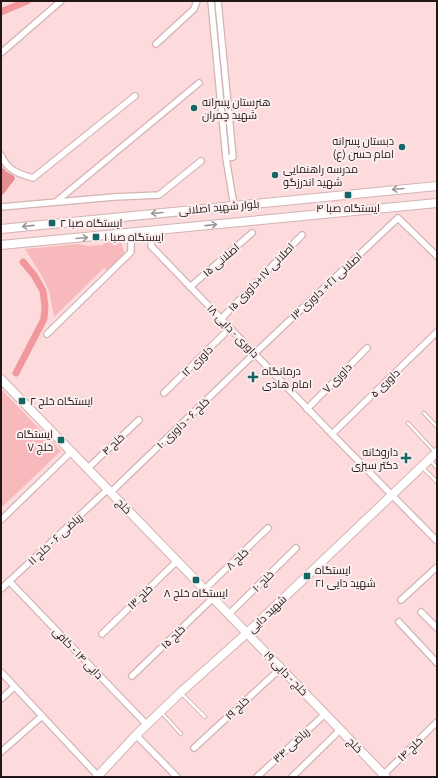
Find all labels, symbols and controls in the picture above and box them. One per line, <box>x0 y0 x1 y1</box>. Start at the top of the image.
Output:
place label: هنرستان پسرانه شهید چمران <box>202 96 270 122</box>
marker: هنرستان پسرانه شهید چمران <box>189 103 199 113</box>
place label: دبستان پسرانه امام حسن (ع) <box>332 135 394 162</box>
marker: دبستان پسرانه امام حسن (ع) <box>397 142 407 152</box>
place label: مدرسه راهنمایی شهید اندرزگو <box>283 163 358 189</box>
marker: مدرسه راهنمایی شهید اندرزگو <box>270 170 280 180</box>
one-way arrow <box>392 186 405 193</box>
marker: ایستگاه صبا ۴ <box>343 190 353 200</box>
street label: بلوار شهید اصلانی <box>178 197 260 218</box>
place label: ایستگاه صبا ۴ <box>316 202 380 214</box>
one-way arrow <box>151 209 164 217</box>
place label: ایستگاه صبا ۲ <box>60 217 122 229</box>
marker: ایستگاه صبا ۲ <box>47 218 57 228</box>
one-way arrow <box>22 222 35 229</box>
one-way arrow <box>204 222 217 229</box>
place label: ایستگاه صبا ۱ <box>104 231 164 243</box>
marker: ایستگاه صبا ۱ <box>91 232 101 242</box>
one-way arrow <box>75 235 88 242</box>
street label: اصلانی ۱۷+داوری ۱۵ <box>225 240 297 314</box>
street label: اصلانی ۱۵ <box>200 241 242 280</box>
street label: اصلانی ۲۱+ داوری ۱۳ <box>288 250 365 323</box>
street label: داوری - دایی ۱۸ <box>204 302 261 361</box>
street label: داوری ۱۲ <box>179 343 216 380</box>
street label: داوری ۷ <box>320 361 355 396</box>
place label: درمانگاه امام هادی <box>262 365 312 392</box>
street label: داوری ۵ <box>368 366 403 400</box>
marker: درمانگاه امام هادی <box>247 371 259 383</box>
place label: ایستگاه خلچ ۲ <box>30 395 93 409</box>
street label: خلج ۶ - داوری ۱۰ <box>154 395 213 452</box>
marker: ایستگاه خلچ ۲ <box>17 396 27 406</box>
place label: ایستگاه خلج ۷ <box>17 428 53 455</box>
street label: خلج ۴ <box>99 431 128 459</box>
marker: ایستگاه خلج ۷ <box>56 435 66 445</box>
place label: داروخانه دکتر سبزی <box>351 446 398 472</box>
marker: داروخانه دکتر سبزی <box>401 453 411 463</box>
street label: خلج <box>113 496 134 517</box>
street label: ریاضی ۶ - خلج ۱۱ <box>25 511 86 569</box>
street label: خلج ۸ <box>224 546 252 574</box>
place label: ایستگاه شهید دایی ۲۱ <box>315 564 376 590</box>
street label: خلج ۱۰ <box>250 568 278 596</box>
marker: ایستگاه شهید دایی ۲۱ <box>302 571 312 581</box>
marker: ایستگاه خلچ ۸ <box>191 575 201 585</box>
street label: خلج ۱۳ <box>125 582 156 613</box>
place label: ایستگاه خلچ ۸ <box>164 587 228 601</box>
street label: شهید دایی <box>245 593 289 636</box>
street label: خلج ۱۵ <box>159 623 189 653</box>
street label: دایی ۱۴ - کافی <box>50 625 105 682</box>
street label: خلج - دایی ۱۹ <box>260 648 310 699</box>
street label: خلج ۱۹ <box>223 694 253 723</box>
street label: ریاضی ۳۴ <box>270 725 312 765</box>
street label: خلج ۱۴ <box>395 734 426 765</box>
street label: خلج <box>344 735 365 756</box>

